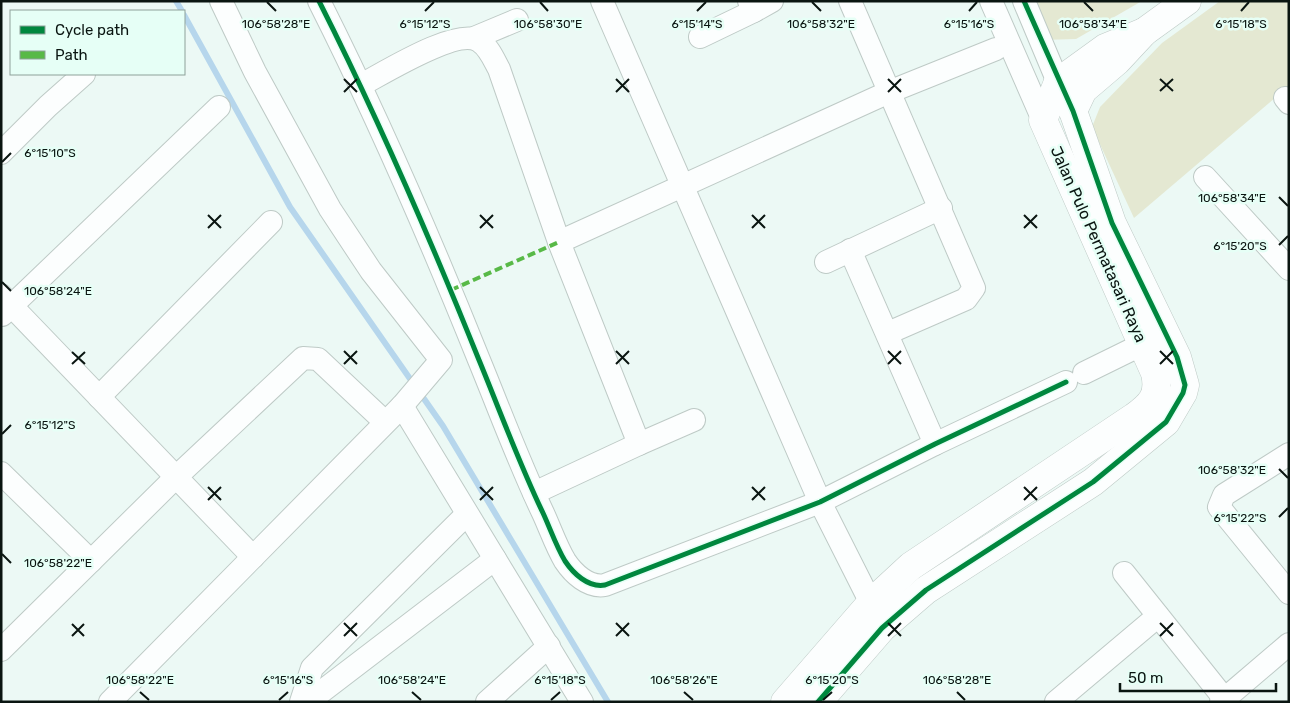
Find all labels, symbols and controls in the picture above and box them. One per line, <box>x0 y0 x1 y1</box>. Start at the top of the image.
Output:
legend <box>10 10 185 75</box>
text: 106°58'28"E <box>242 17 310 31</box>
text: 6°15'12"S <box>400 17 450 31</box>
text: 106°58'30"E <box>514 17 582 31</box>
text: 6°15'14"S <box>671 17 723 31</box>
text: 106°58'32"E <box>787 17 855 31</box>
text: 6°15'16"S <box>944 17 994 31</box>
text: 106°58'34"E <box>1059 17 1127 31</box>
text: 6°15'18"S <box>1215 17 1267 31</box>
text: Cycle path <box>55 21 129 39</box>
text: Path <box>55 46 88 64</box>
street label: Jalan Pulo Permatasari Raya <box>1047 143 1150 345</box>
text: 6°15'10"S <box>24 146 76 160</box>
text: 106°58'34"E <box>1198 191 1266 205</box>
text: 6°15'20"S <box>1213 239 1267 253</box>
text: 106°58'24"E <box>24 284 92 298</box>
text: 6°15'12"S <box>25 418 75 432</box>
text: 106°58'32"E <box>1198 463 1266 477</box>
text: 6°15'22"S <box>1214 511 1266 525</box>
text: 106°58'22"E <box>24 556 92 570</box>
scale bar <box>1120 660 1276 692</box>
text: 50 m <box>1128 669 1163 687</box>
text: 106°58'22"E <box>106 673 174 687</box>
text: 6°15'16"S <box>263 673 313 687</box>
text: 106°58'24"E <box>378 673 446 687</box>
text: 6°15'18"S <box>534 673 586 687</box>
text: 106°58'26"E <box>650 673 718 687</box>
text: 6°15'20"S <box>805 673 859 687</box>
text: 106°58'28"E <box>923 673 991 687</box>

